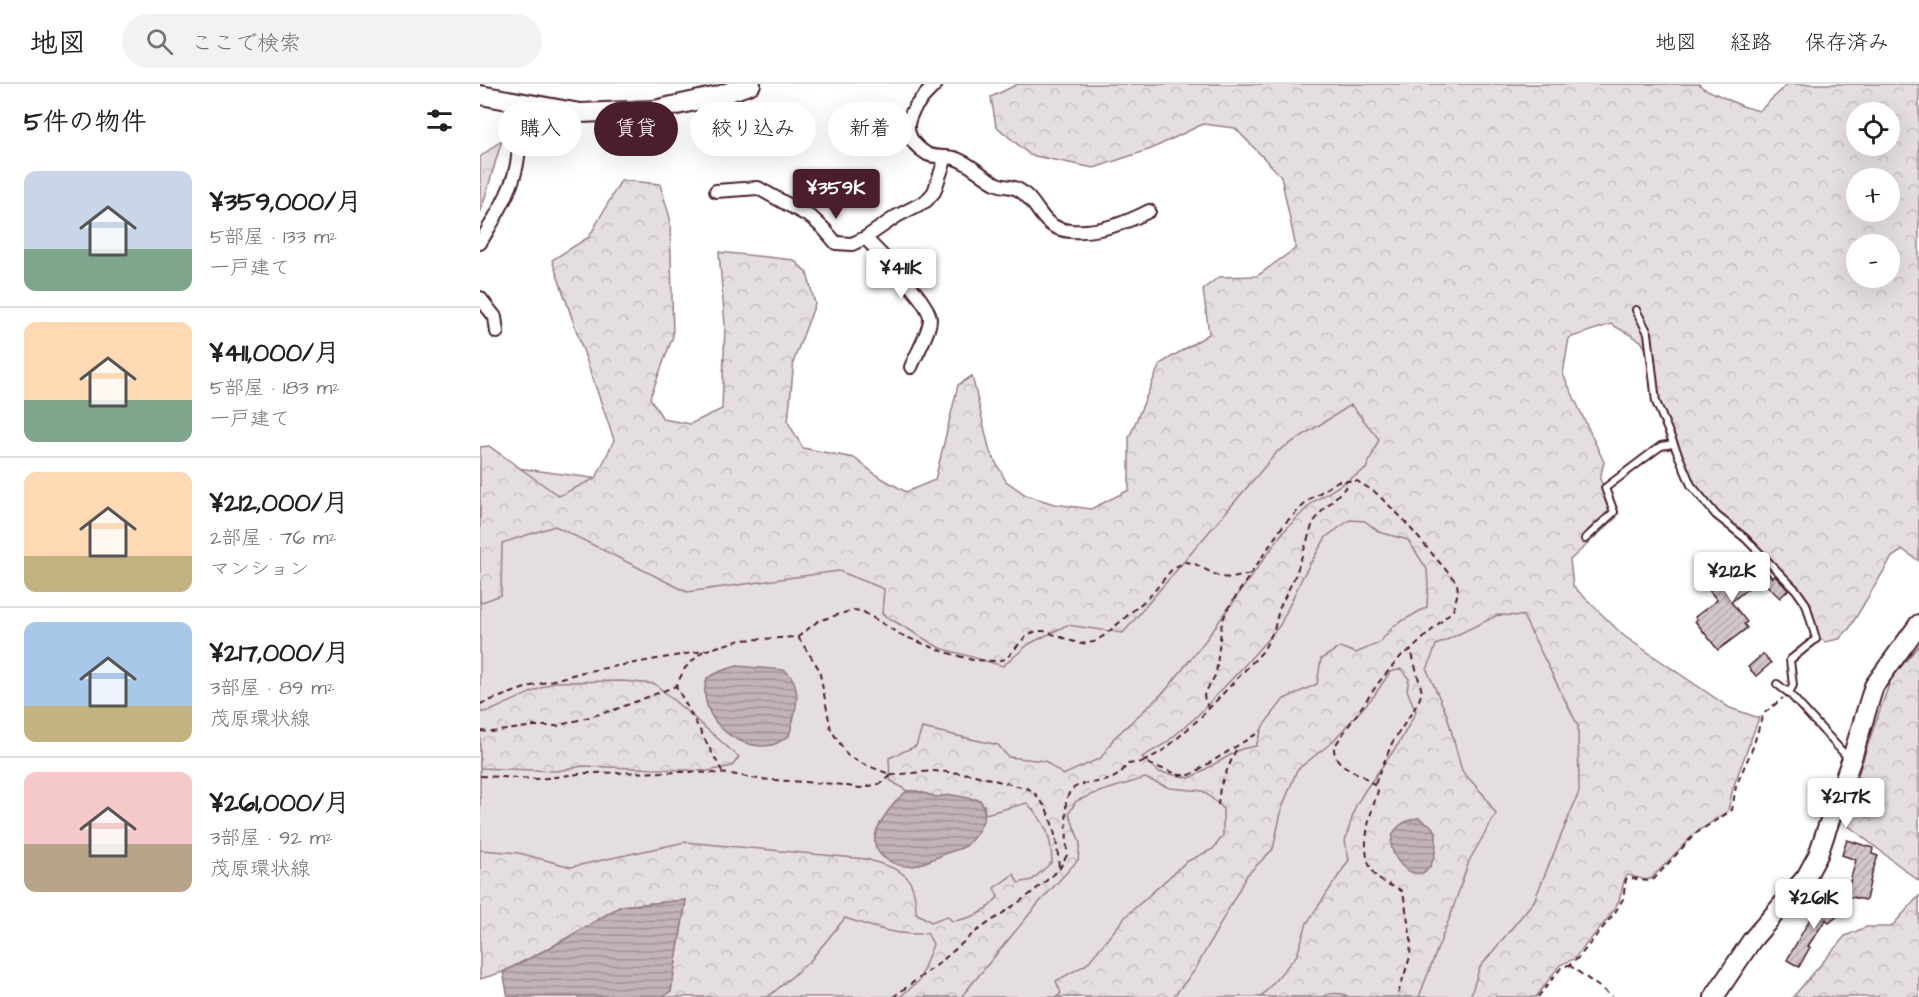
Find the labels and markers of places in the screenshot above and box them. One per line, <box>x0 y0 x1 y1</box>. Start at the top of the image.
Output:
pin: ¥359K <box>794 169 878 220</box>
pin: ¥411K <box>859 249 943 300</box>
pin: ¥212K <box>1690 552 1774 603</box>
pin: ¥217K <box>1804 778 1888 829</box>
pin: ¥261K <box>1772 879 1856 930</box>

